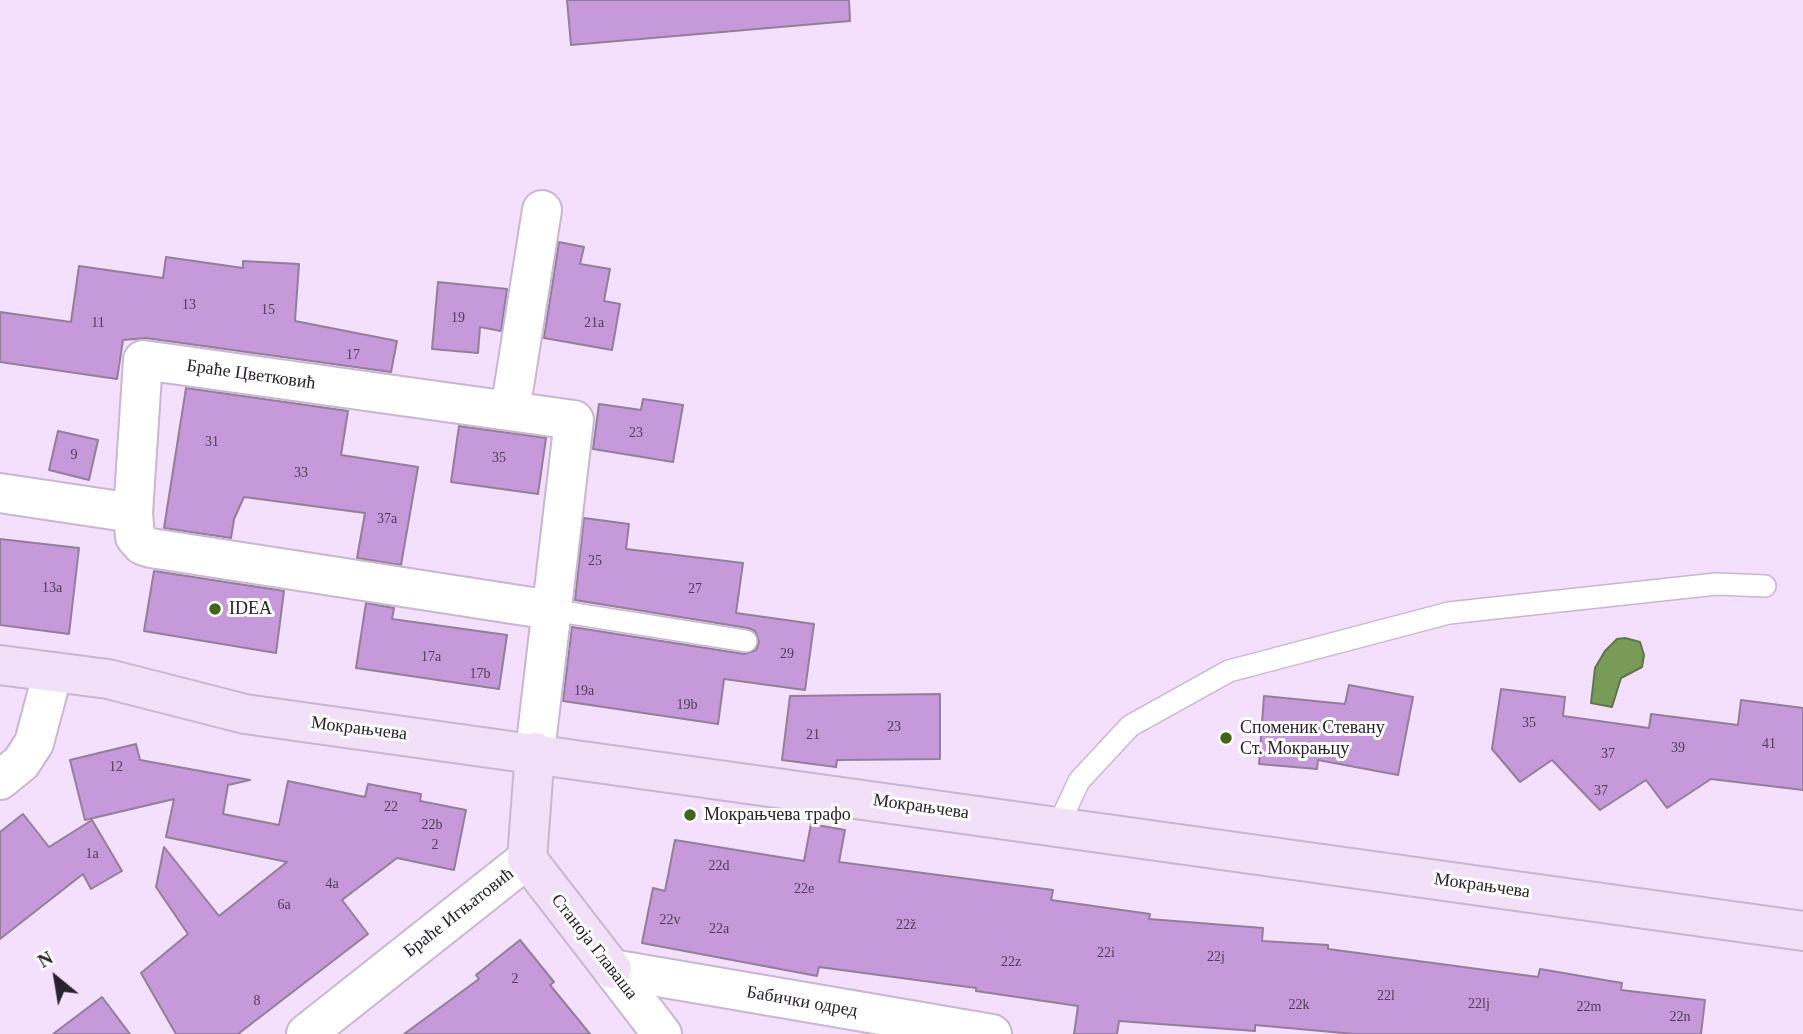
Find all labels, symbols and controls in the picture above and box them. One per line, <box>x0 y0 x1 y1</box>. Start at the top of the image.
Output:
house number: 13 <box>182 297 196 313</box>
house number: 15 <box>261 302 275 318</box>
house number: 19 <box>451 310 465 326</box>
house number: 11 <box>91 315 105 331</box>
house number: 21a <box>584 315 604 331</box>
house number: 17 <box>346 347 360 363</box>
street label: Браће Цветковић <box>185 355 317 395</box>
house number: 23 <box>629 425 643 441</box>
house number: 31 <box>205 434 219 450</box>
house number: 9 <box>70 447 78 463</box>
house number: 35 <box>492 450 506 466</box>
house number: 33 <box>294 465 308 481</box>
house number: 37a <box>377 511 397 527</box>
house number: 25 <box>588 553 602 569</box>
house number: 13a <box>42 580 62 596</box>
house number: 27 <box>688 581 702 597</box>
place label: IDEA <box>229 598 272 620</box>
marker: IDEA <box>207 601 223 617</box>
house number: 29 <box>780 646 794 662</box>
house number: 17a <box>421 649 441 665</box>
house number: 17b <box>470 666 490 682</box>
house number: 19a <box>574 683 594 699</box>
house number: 19b <box>676 697 698 713</box>
street label: Мокрањчева <box>310 712 408 746</box>
house number: 35 <box>1522 715 1536 731</box>
place label: Споменик Стевану Ст. Мокрањцу <box>1240 717 1385 760</box>
house number: 23 <box>887 719 901 735</box>
house number: 21 <box>806 727 820 743</box>
marker: Споменик Стевану Ст. Мокрањцу <box>1218 730 1234 746</box>
house number: 41 <box>1762 736 1776 752</box>
house number: 39 <box>1671 740 1685 756</box>
house number: 37 <box>1601 746 1615 762</box>
house number: 12 <box>109 759 123 775</box>
house number: 37 <box>1594 783 1608 799</box>
street label: Мокрањчева <box>872 790 970 824</box>
house number: 22 <box>384 799 398 815</box>
place label: Мокрањчева трафо <box>704 804 851 826</box>
marker: Мокрањчева трафо <box>682 807 698 823</box>
house number: 22b <box>422 817 442 833</box>
house number: 2 <box>432 837 438 853</box>
house number: 1a <box>85 846 99 862</box>
house number: 22d <box>708 858 730 874</box>
street label: Браће Игњатовић <box>400 863 518 963</box>
street label: Мокрањчева <box>1433 869 1531 903</box>
house number: 4a <box>325 876 339 892</box>
house number: 22e <box>794 881 814 897</box>
street label: Станоја Главаша <box>546 890 642 1004</box>
house number: 6a <box>277 897 291 913</box>
house number: 22v <box>660 912 680 928</box>
house number: 22ž <box>896 917 916 933</box>
house number: 22a <box>709 921 729 937</box>
north arrow <box>21 943 91 1013</box>
house number: 22i <box>1097 945 1115 961</box>
text: N <box>34 947 56 972</box>
house number: 22j <box>1207 949 1225 965</box>
house number: 22z <box>1001 954 1021 970</box>
house number: 2 <box>512 971 518 987</box>
street label: Бабички одред <box>745 982 859 1022</box>
house number: 22l <box>1377 988 1395 1004</box>
house number: 8 <box>254 993 260 1009</box>
house number: 22lj <box>1468 996 1490 1012</box>
house number: 22k <box>1288 997 1310 1013</box>
house number: 22m <box>1577 999 1601 1015</box>
house number: 22n <box>1670 1009 1690 1025</box>

